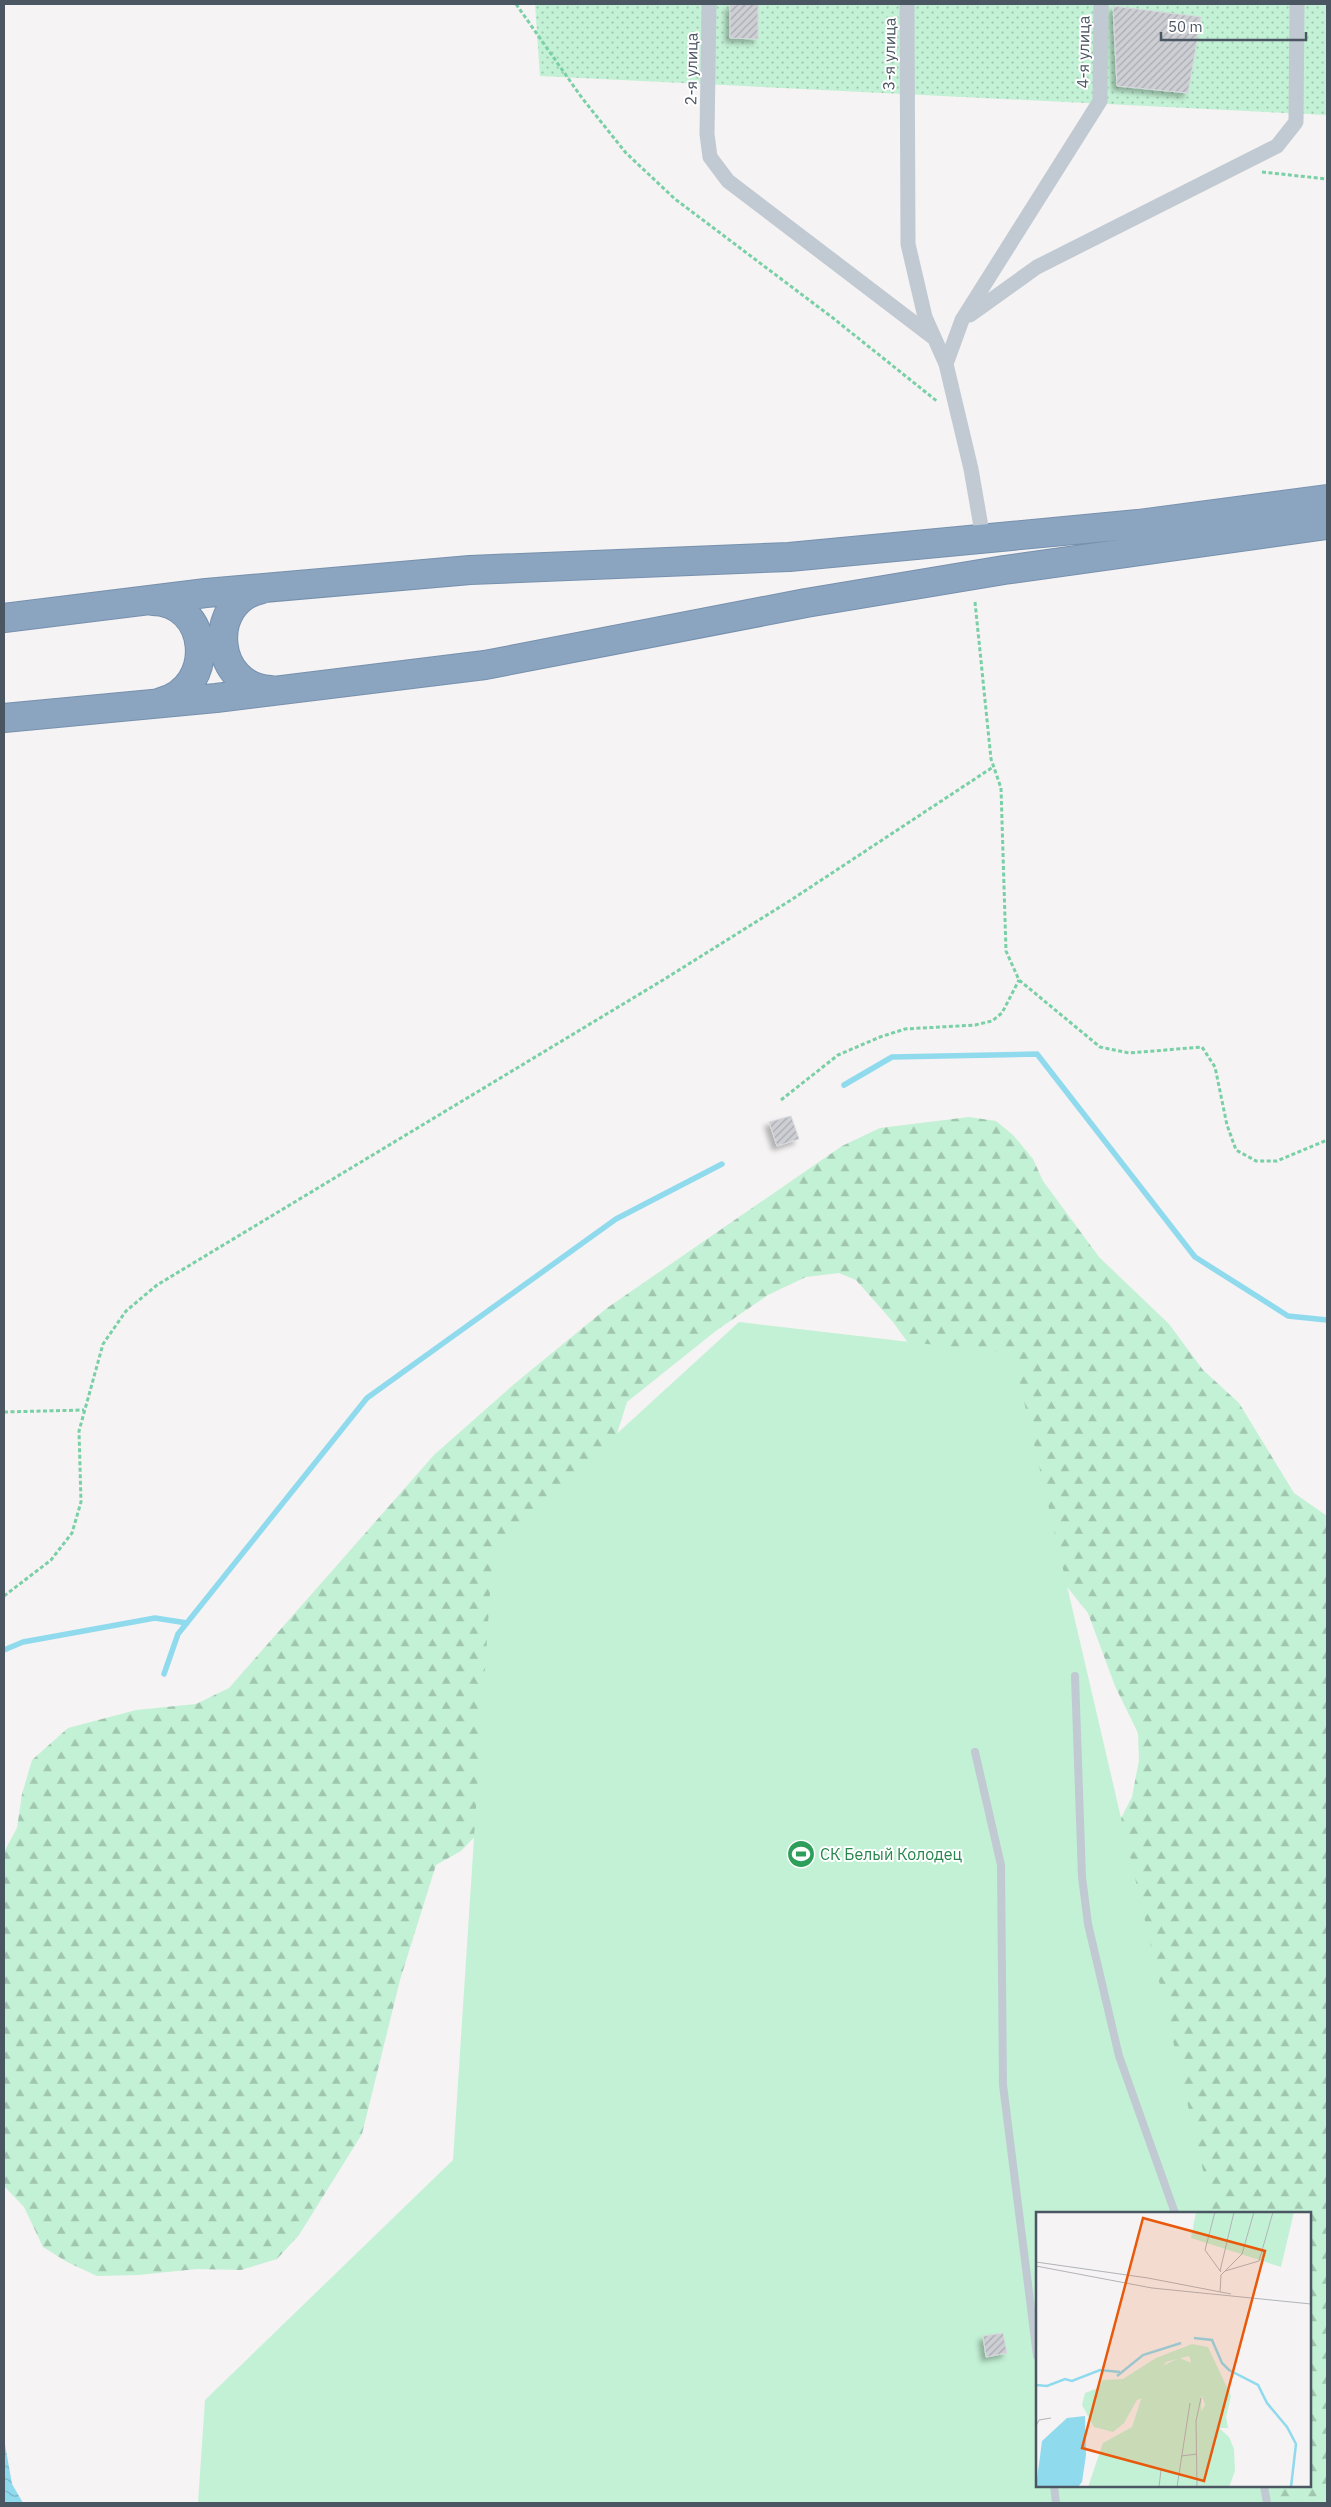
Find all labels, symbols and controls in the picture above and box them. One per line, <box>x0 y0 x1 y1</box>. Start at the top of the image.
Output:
scale bar <box>1161 10 1306 42</box>
street label: 4-я улица <box>1072 15 1094 88</box>
street label: 3-я улица <box>878 17 900 90</box>
text: 50 m <box>1168 17 1203 36</box>
street label: 2-я улица <box>680 32 702 105</box>
sports icon: СК Белый Колодец <box>786 1839 816 1869</box>
place label: СК Белый Колодец <box>820 1844 962 1864</box>
inset map <box>1036 2212 1311 2487</box>

